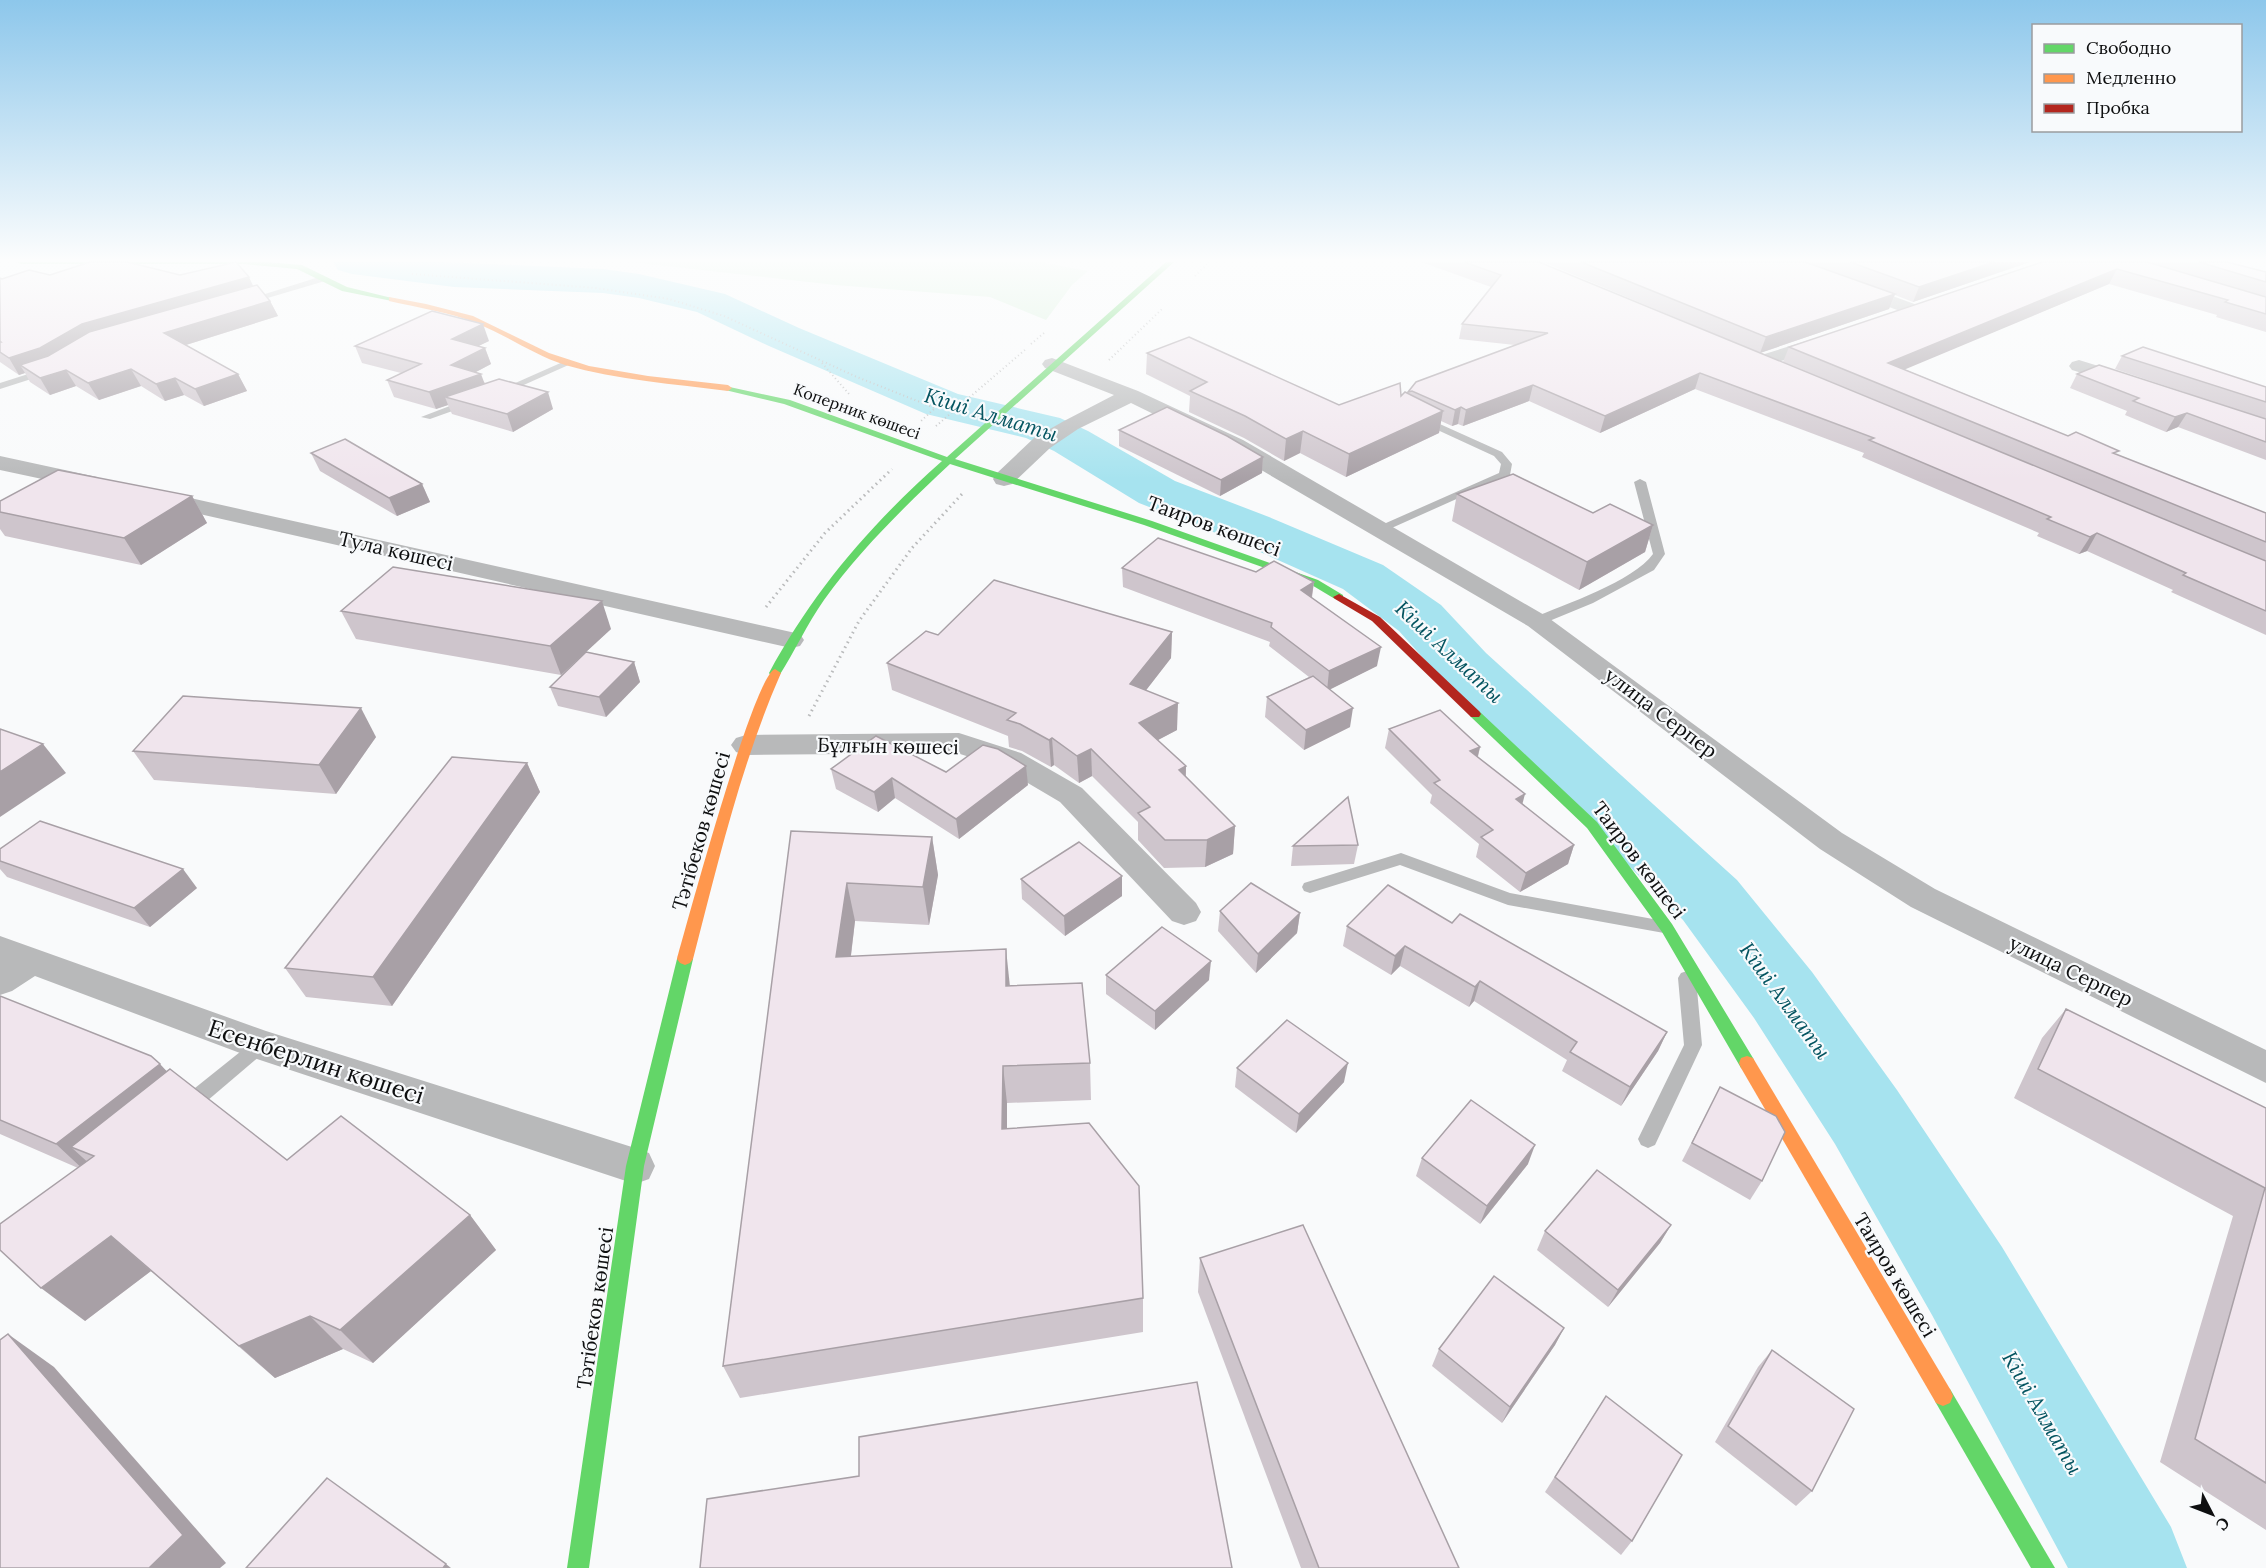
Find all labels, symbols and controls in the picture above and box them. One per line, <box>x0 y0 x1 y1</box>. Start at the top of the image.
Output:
legend <box>2032 24 2242 132</box>
text: Свободно <box>2086 36 2171 59</box>
text: Медленно <box>2086 66 2176 89</box>
text: Пробка <box>2086 96 2150 119</box>
street label: Коперник көшесі <box>791 379 923 443</box>
water label: Кіші Алматы <box>921 381 1061 448</box>
street label: Таиров көшесі <box>1144 490 1284 561</box>
street label: Тула көшесі <box>336 525 456 576</box>
water label: Кіші Алматы <box>1390 595 1509 709</box>
street label: улица Серпер <box>1600 662 1723 763</box>
street label: Бұлғын көшесі <box>817 732 959 759</box>
street label: Тәтібеков көшесі <box>666 749 735 913</box>
street label: Таиров көшесі <box>1587 796 1692 923</box>
street label: улица Серпер <box>2005 930 2137 1011</box>
water label: Кіші Алматы <box>1734 937 1837 1064</box>
street label: Есенберлин көшесі <box>204 1012 428 1111</box>
street label: Таиров көшесі <box>1849 1208 1942 1341</box>
street label: Тәтібеков көшесі <box>571 1225 618 1391</box>
water label: Кіші Алматы <box>1996 1346 2089 1479</box>
north arrow <box>2182 1484 2242 1544</box>
text: С <box>2212 1513 2234 1535</box>

